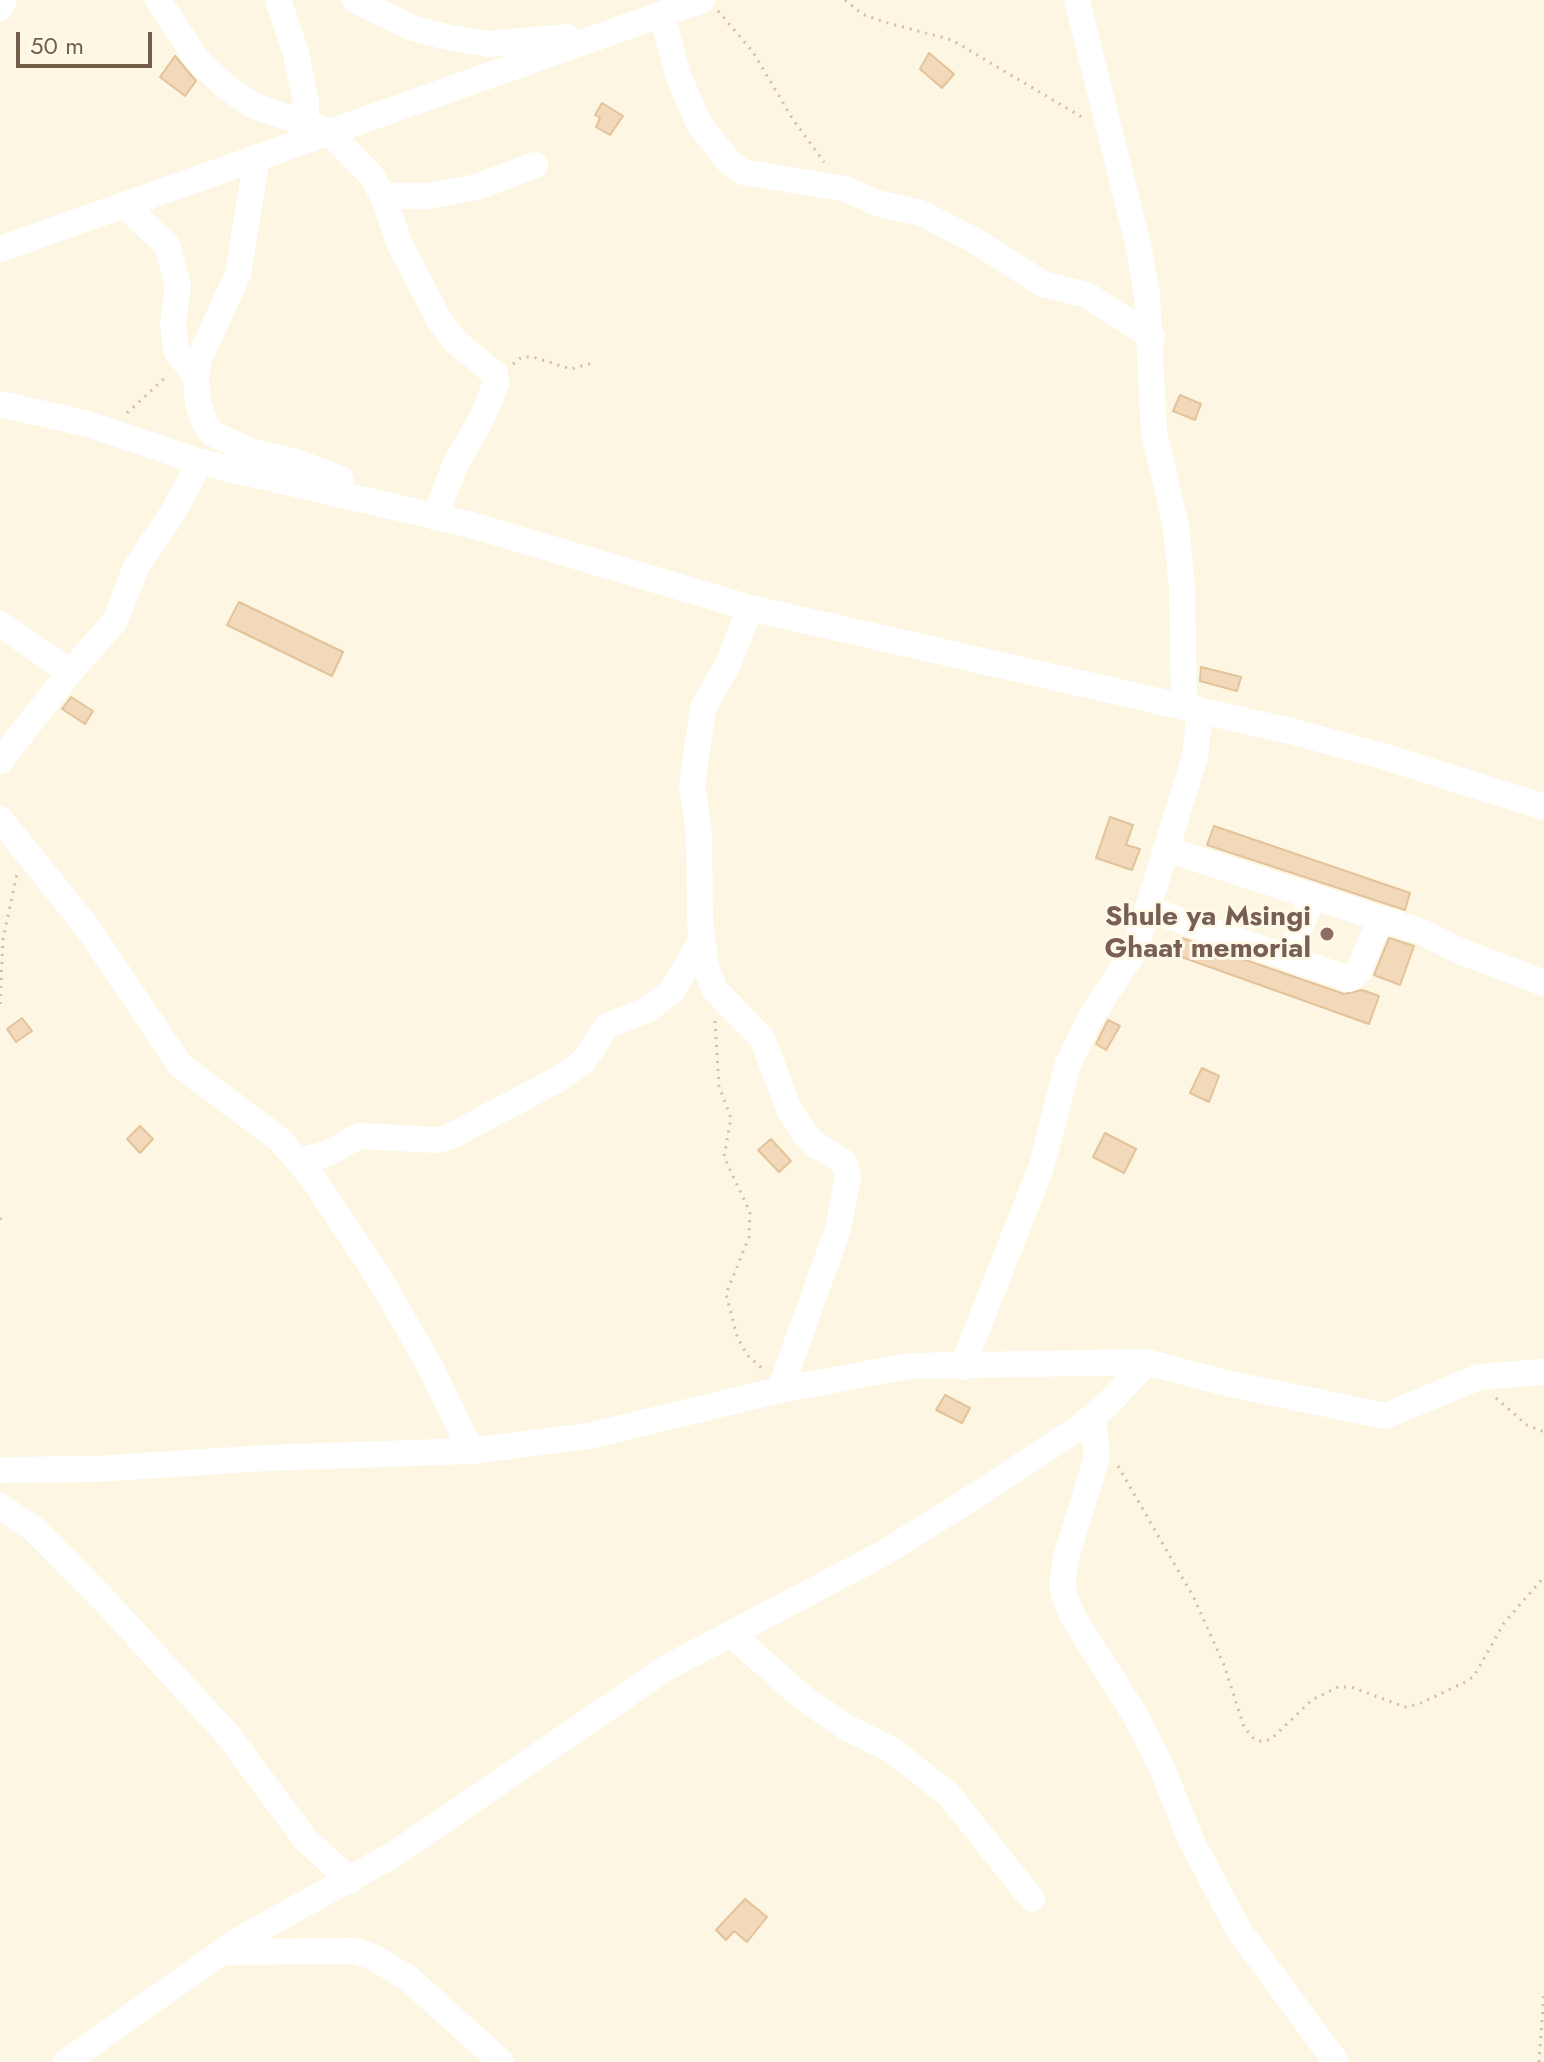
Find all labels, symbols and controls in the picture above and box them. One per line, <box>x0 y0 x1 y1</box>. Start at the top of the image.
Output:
scale bar <box>20 16 156 66</box>
text: 50 m <box>30 28 84 63</box>
place label: Shule ya Msingi Ghaat memorial <box>1104 901 1311 967</box>
marker: Shule ya Msingi Ghaat memorial <box>1318 925 1336 943</box>

